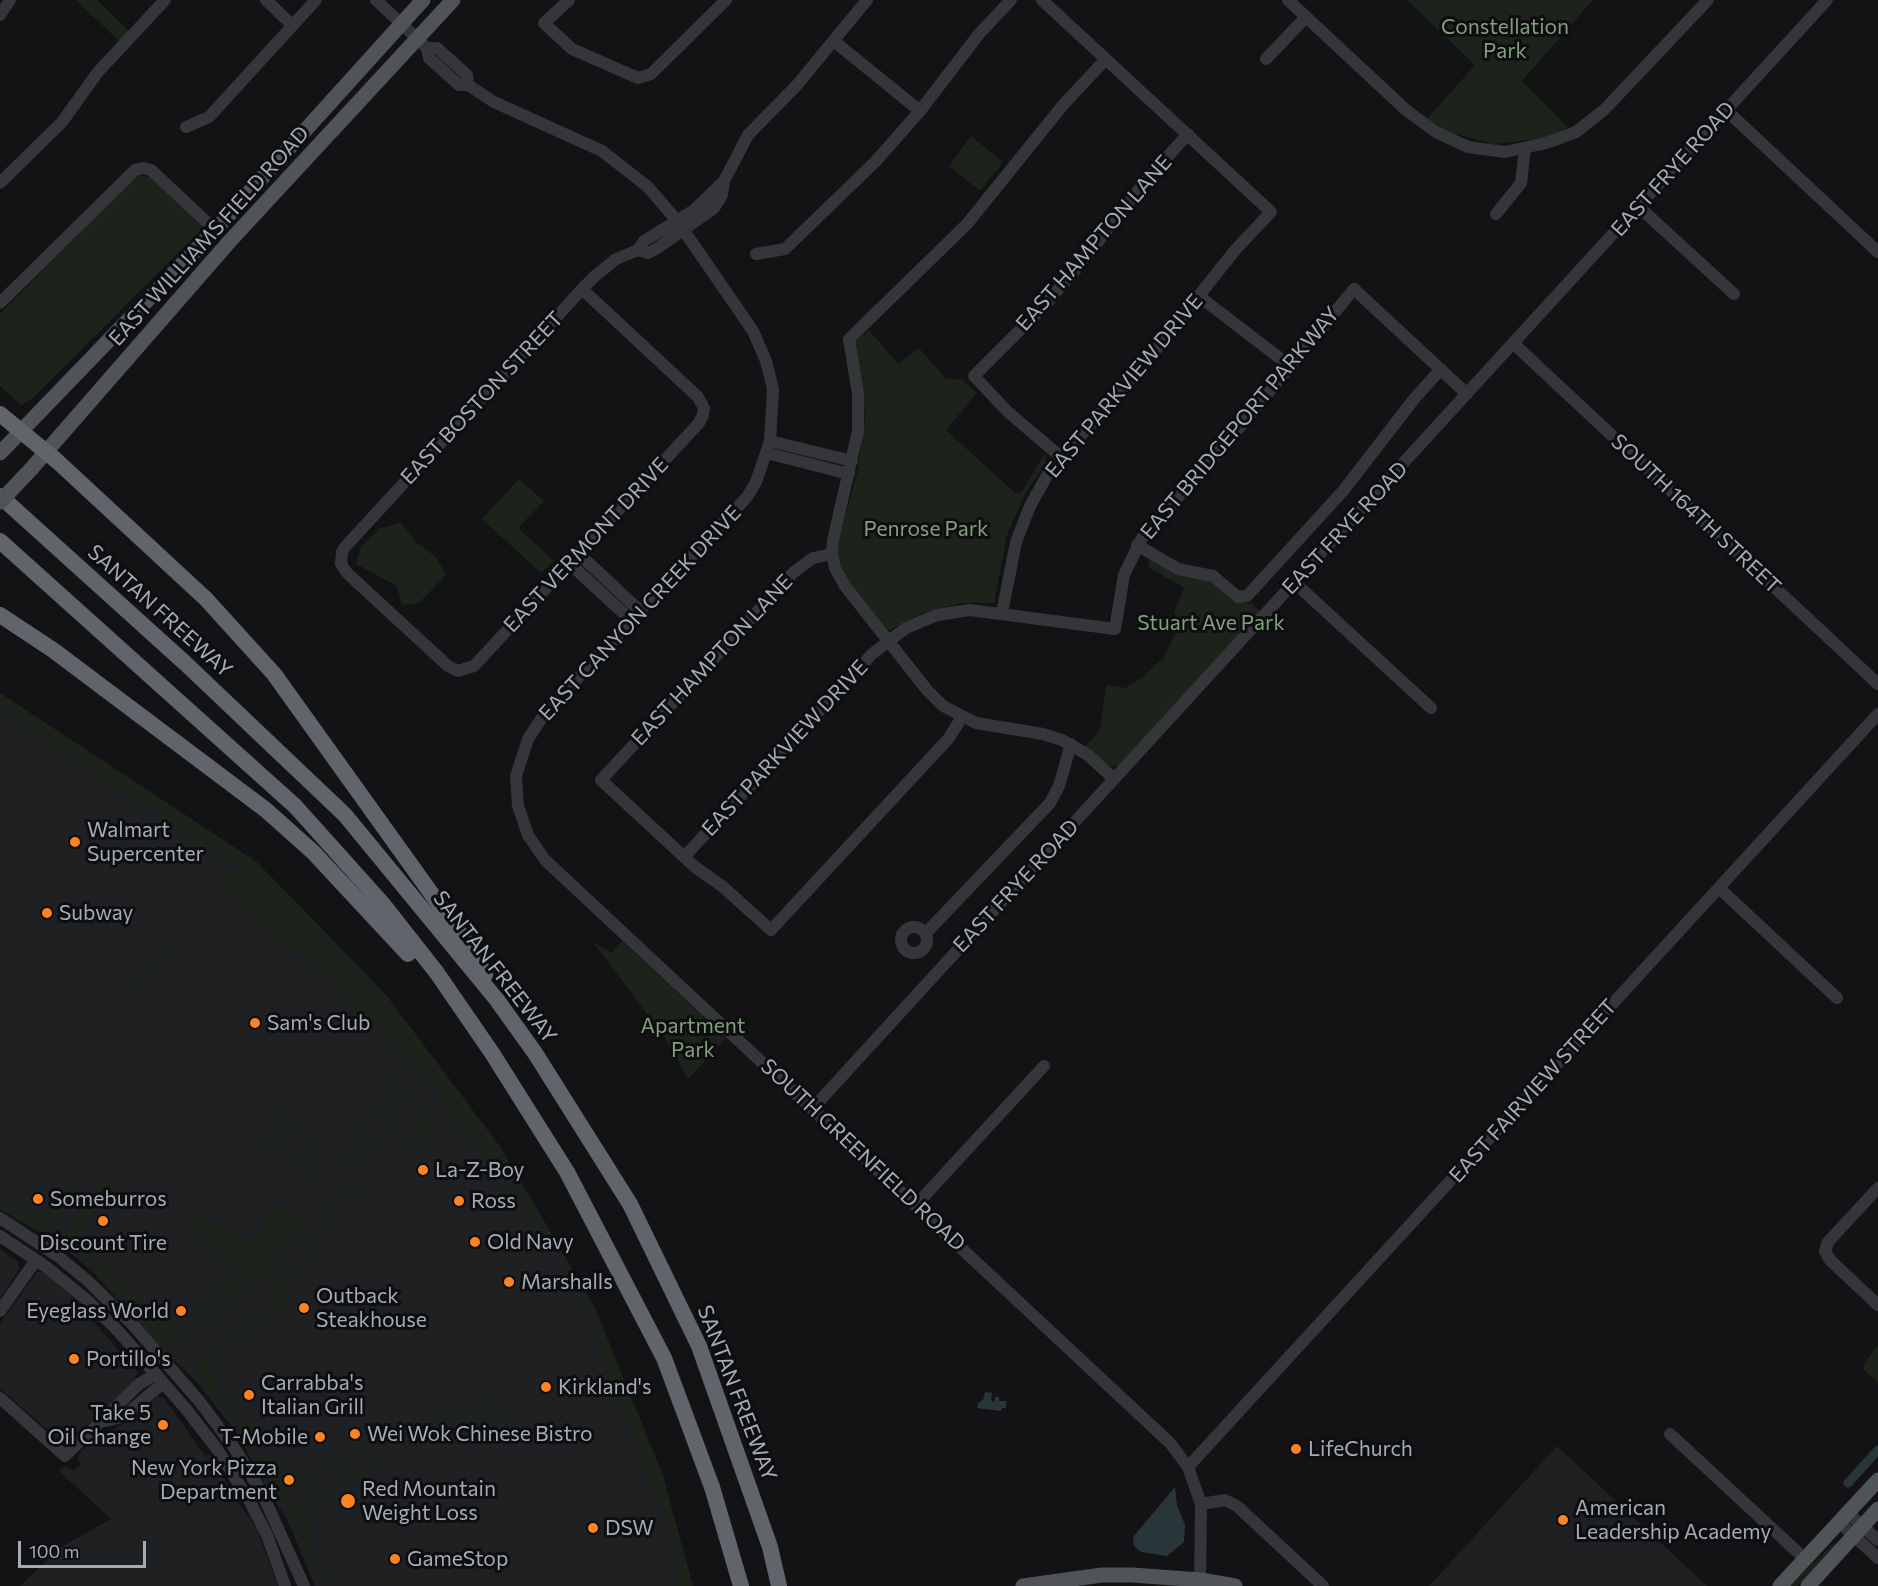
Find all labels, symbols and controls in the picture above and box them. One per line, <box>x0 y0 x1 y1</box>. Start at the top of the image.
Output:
park label: Constellation Park <box>1441 14 1569 64</box>
street label: EAST FRYE ROAD <box>1606 96 1740 242</box>
street label: EAST WILLIAMS FIELD ROAD <box>104 121 314 351</box>
street label: EAST HAMPTON LANE <box>1011 150 1177 336</box>
street label: EAST PARKVIEW DRIVE <box>1040 289 1208 483</box>
street label: EAST BRIDGEPORT PARKWAY <box>1135 302 1345 544</box>
street label: EAST BOSTON STREET <box>395 306 569 490</box>
street label: SOUTH 164TH STREET <box>1606 429 1786 599</box>
street label: EAST VERMONT DRIVE <box>498 452 674 638</box>
street label: EAST FRYE ROAD <box>1277 456 1413 600</box>
street label: EAST CANYON CREEK DRIVE <box>534 500 746 726</box>
park label: Penrose Park <box>864 516 988 542</box>
street label: SANTAN FREEWAY <box>83 539 237 683</box>
street label: EAST HAMPTON LANE <box>626 569 798 751</box>
park label: Stuart Ave Park <box>1137 610 1285 636</box>
street label: EAST PARKVIEW DRIVE <box>697 655 873 841</box>
street label: EAST FRYE ROAD <box>948 814 1084 958</box>
place label: Walmart Supercenter <box>87 817 204 867</box>
marker: Walmart Supercenter <box>68 835 82 849</box>
street label: SANTAN FREEWAY <box>428 886 562 1048</box>
place label: Subway <box>59 900 133 926</box>
marker: Subway <box>40 906 54 920</box>
street label: EAST FAIRVIEW STREET <box>1444 994 1622 1188</box>
place label: Sam's Club <box>267 1010 370 1036</box>
park label: Apartment Park <box>641 1013 745 1063</box>
marker: Sam's Club <box>248 1016 262 1030</box>
street label: SOUTH GREENFIELD ROAD <box>756 1054 970 1256</box>
place label: La-Z-Boy <box>435 1157 524 1183</box>
marker: La-Z-Boy <box>416 1163 430 1177</box>
place label: Someburros <box>50 1186 167 1212</box>
place label: Ross <box>471 1188 516 1214</box>
marker: Someburros <box>31 1192 45 1206</box>
marker: Ross <box>452 1194 466 1208</box>
marker: Discount Tire <box>96 1214 110 1228</box>
place label: Old Navy <box>487 1229 574 1255</box>
place label: Discount Tire <box>39 1230 167 1256</box>
marker: Old Navy <box>468 1235 482 1249</box>
place label: Marshalls <box>521 1269 613 1295</box>
marker: Marshalls <box>502 1275 516 1289</box>
place label: Outback Steakhouse <box>316 1283 427 1333</box>
place label: Eyeglass World <box>26 1298 169 1324</box>
marker: Outback Steakhouse <box>297 1301 311 1315</box>
street label: SANTAN FREEWAY <box>692 1302 782 1484</box>
marker: Eyeglass World <box>174 1304 188 1318</box>
place label: Portillo's <box>86 1346 171 1372</box>
marker: Portillo's <box>67 1352 81 1366</box>
place label: Carrabba's Italian Grill <box>261 1370 364 1420</box>
place label: Kirkland's <box>558 1374 652 1400</box>
marker: Kirkland's <box>539 1380 553 1394</box>
marker: Carrabba's Italian Grill <box>242 1388 256 1402</box>
place label: Take 5 Oil Change <box>47 1400 151 1450</box>
marker: Take 5 Oil Change <box>156 1418 170 1432</box>
place label: Wei Wok Chinese Bistro <box>367 1421 593 1447</box>
place label: T-Mobile <box>220 1424 308 1450</box>
marker: Wei Wok Chinese Bistro <box>348 1427 362 1441</box>
marker: T-Mobile <box>313 1430 327 1444</box>
place label: LifeChurch <box>1308 1436 1413 1462</box>
marker: LifeChurch <box>1289 1442 1303 1456</box>
place label: New York Pizza Department <box>131 1455 277 1505</box>
marker: New York Pizza Department <box>282 1473 296 1487</box>
place label: Red Mountain Weight Loss <box>362 1476 496 1526</box>
marker: Red Mountain Weight Loss <box>339 1492 357 1510</box>
place label: American Leadership Academy <box>1575 1495 1771 1545</box>
marker: American Leadership Academy <box>1556 1513 1570 1527</box>
place label: DSW <box>605 1515 654 1541</box>
marker: DSW <box>586 1521 600 1535</box>
scale bar <box>21 1529 148 1567</box>
text: 100 m <box>29 1540 79 1562</box>
place label: GameStop <box>407 1546 508 1572</box>
marker: GameStop <box>388 1552 402 1566</box>

